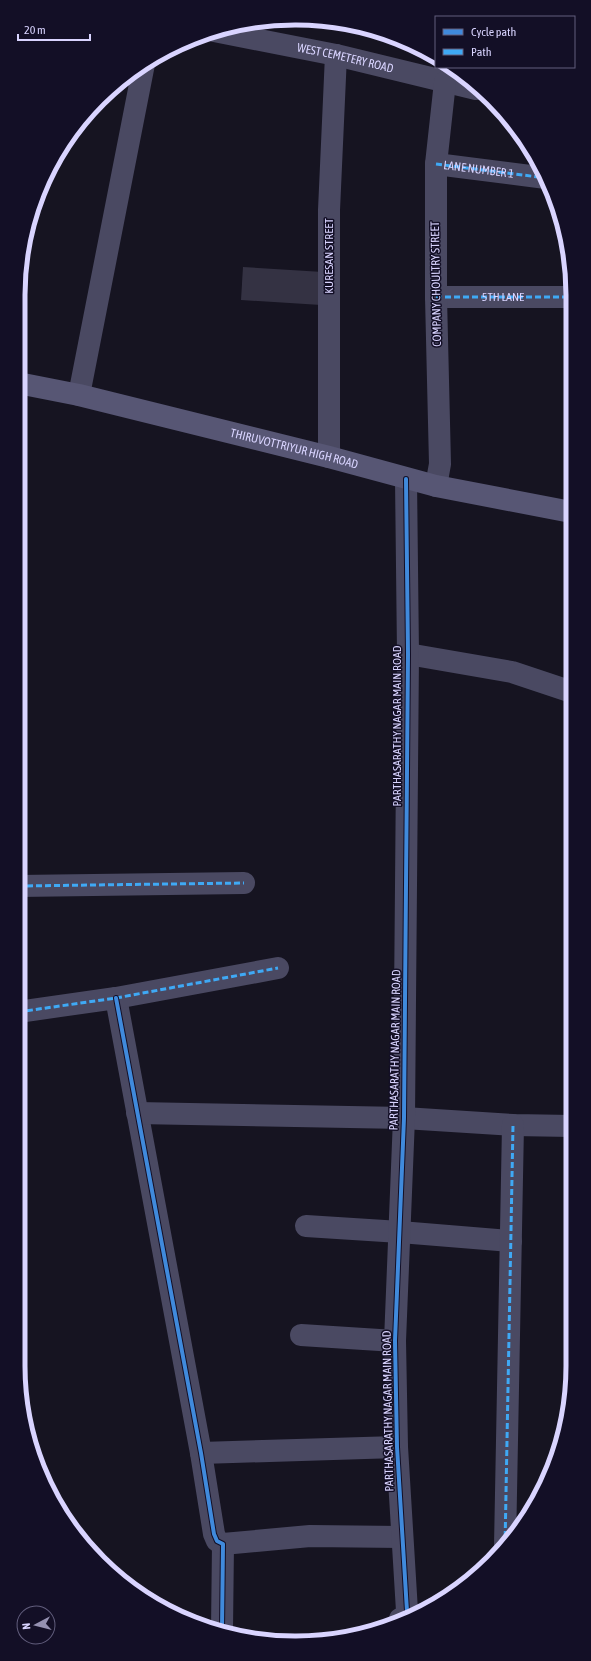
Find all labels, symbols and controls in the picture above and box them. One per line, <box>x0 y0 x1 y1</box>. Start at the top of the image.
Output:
scale bar <box>18 16 90 42</box>
legend <box>435 16 575 68</box>
text: 20 m <box>24 23 46 37</box>
text: Cycle path <box>471 25 516 39</box>
street label: WEST CEMETERY ROAD <box>296 41 395 76</box>
text: Path <box>471 45 492 59</box>
street label: LANE NUMBER 1 <box>443 158 515 181</box>
street label: KURESAN STREET <box>322 218 336 294</box>
street label: COMPANY CHOULTRY STREET <box>428 220 444 347</box>
street label: 5TH LANE <box>482 290 524 304</box>
street label: THIRUVOTTRIYUR HIGH ROAD <box>229 426 360 472</box>
street label: PARTHASARATHY NAGAR MAIN ROAD <box>390 645 404 806</box>
street label: PARTHASARATHY NAGAR MAIN ROAD <box>387 969 403 1131</box>
street label: PARTHASARATHY NAGAR MAIN ROAD <box>380 1330 396 1492</box>
north arrow <box>16 1605 56 1645</box>
text: N <box>20 1622 32 1630</box>

